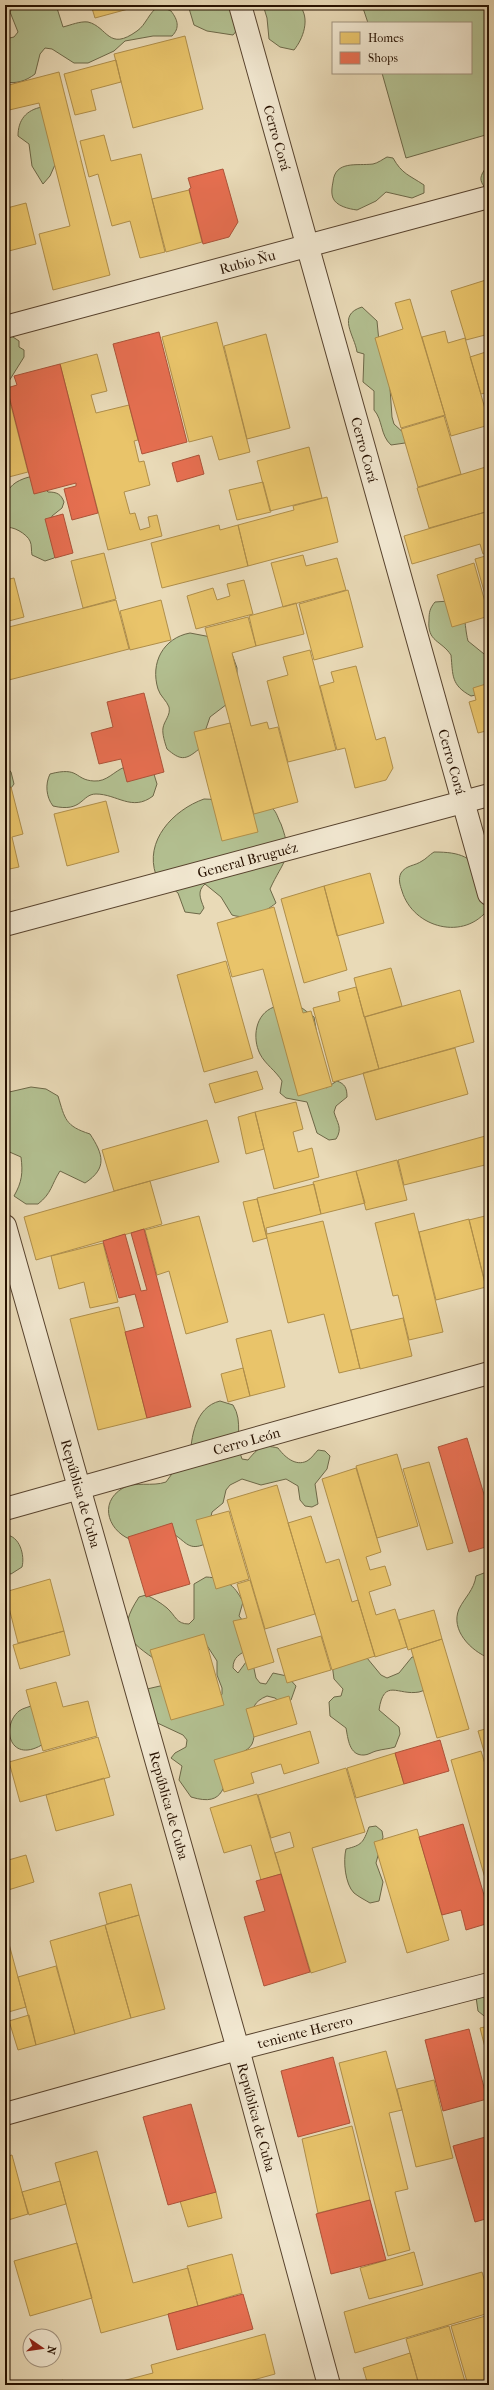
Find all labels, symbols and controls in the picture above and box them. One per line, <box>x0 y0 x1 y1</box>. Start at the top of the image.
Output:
legend <box>332 22 472 74</box>
text: Homes <box>368 31 404 45</box>
text: Shops <box>368 51 398 65</box>
street label: Cerro Corá <box>260 103 295 173</box>
street label: Rubio Ñu <box>217 246 277 278</box>
street label: Cerro Corá <box>347 415 382 485</box>
street label: Cerro Corá <box>435 727 469 797</box>
street label: General Bruguéz <box>195 838 299 881</box>
street label: Cerro León <box>211 1424 282 1459</box>
street label: República de Cuba <box>57 1437 104 1550</box>
street label: República de Cuba <box>146 1749 193 1862</box>
street label: teniente Herero <box>255 2011 354 2052</box>
street label: República de Cuba <box>234 2061 279 2174</box>
north arrow <box>22 2328 62 2368</box>
text: N <box>44 2345 59 2356</box>

